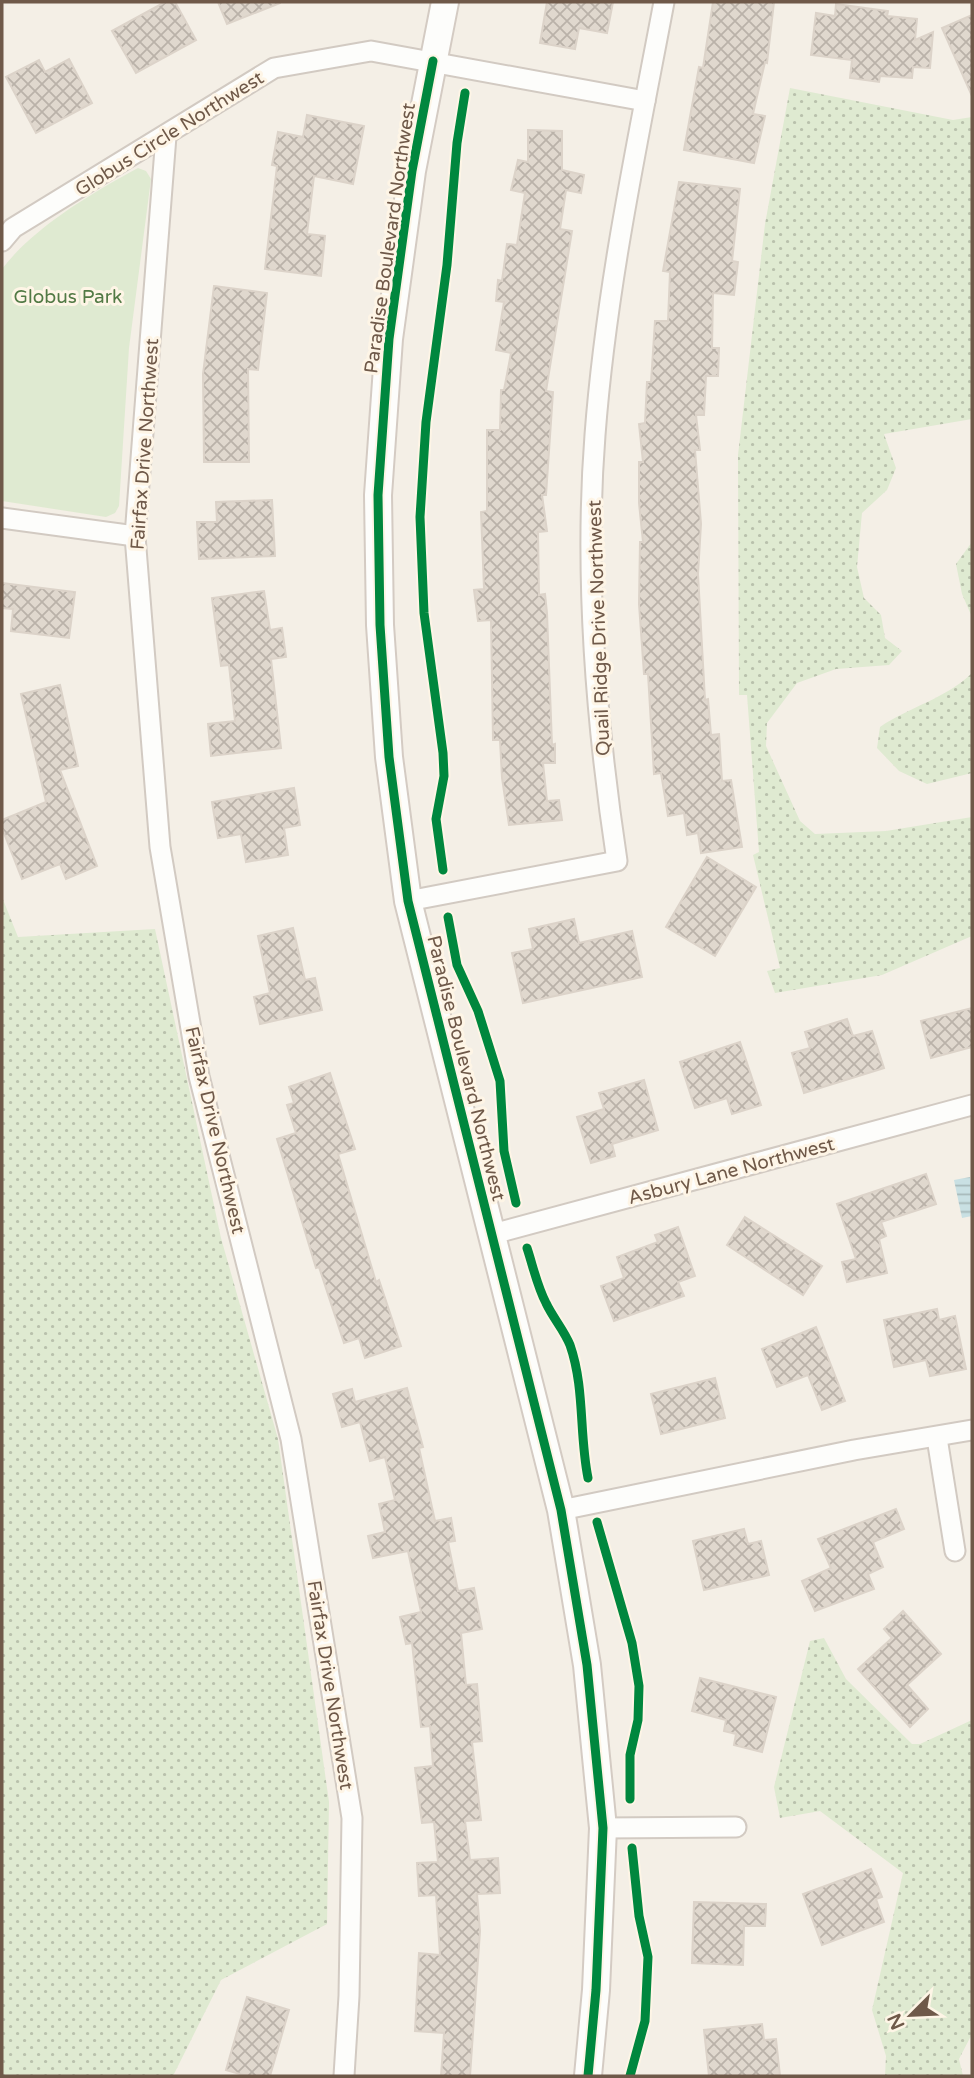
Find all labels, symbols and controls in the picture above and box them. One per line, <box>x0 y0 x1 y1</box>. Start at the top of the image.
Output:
street label: Globus Circle Northwest <box>71 67 268 201</box>
street label: Paradise Boulevard Northwest <box>360 101 420 375</box>
park label: Globus Park <box>14 286 122 308</box>
street label: Fairfax Drive Northwest <box>127 338 163 551</box>
street label: Quail Ridge Drive Northwest <box>584 500 614 756</box>
street label: Paradise Boulevard Northwest <box>422 933 510 1203</box>
street label: Fairfax Drive Northwest <box>180 1025 250 1236</box>
street label: Asbury Lane Northwest <box>626 1133 837 1209</box>
street label: Fairfax Drive Northwest <box>303 1579 357 1791</box>
north arrow <box>876 1980 946 2050</box>
text: N <box>883 2010 910 2033</box>

